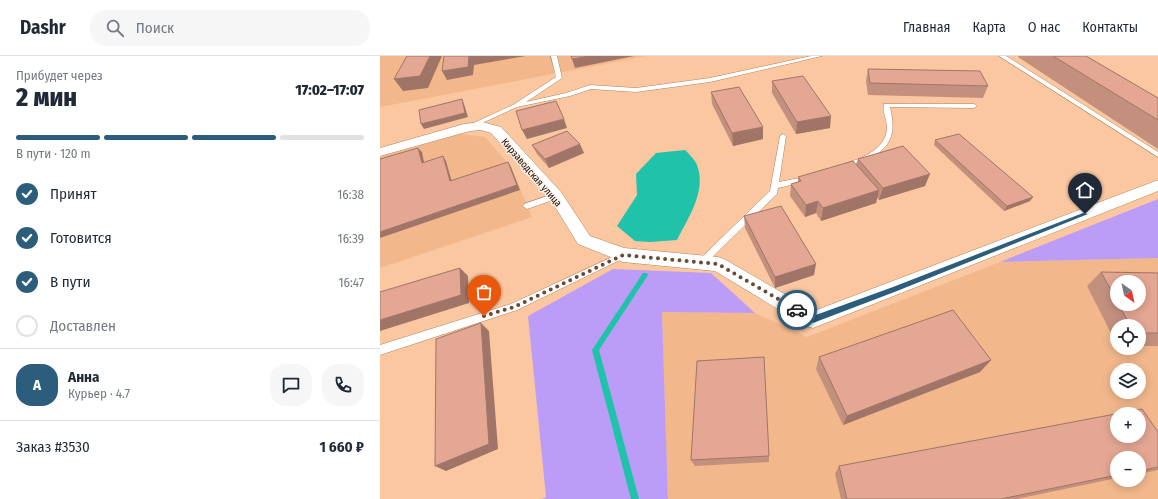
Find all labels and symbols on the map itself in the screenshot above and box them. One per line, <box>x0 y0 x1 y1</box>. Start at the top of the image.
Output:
street label: Кирзаводская улица <box>498 136 564 209</box>
pin <box>1068 173 1102 214</box>
pin <box>467 275 501 316</box>
north arrow <box>1110 275 1146 311</box>
courier <box>777 290 817 330</box>

